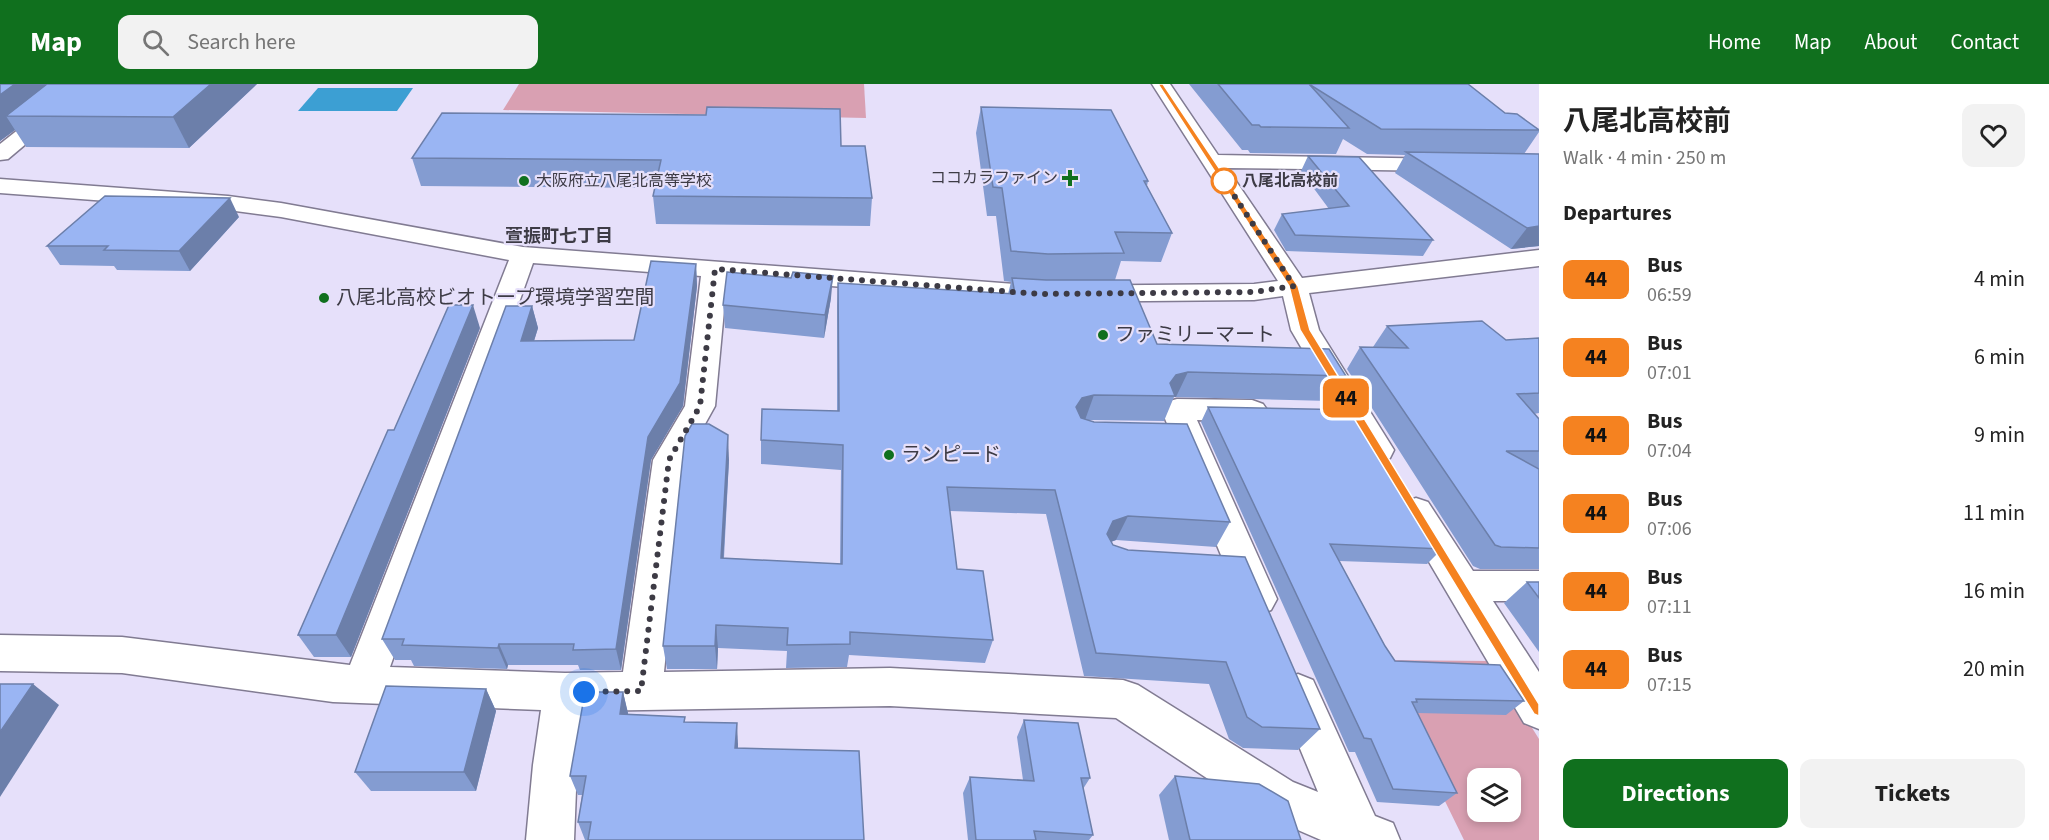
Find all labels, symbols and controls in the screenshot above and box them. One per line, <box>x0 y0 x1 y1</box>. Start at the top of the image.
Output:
search box <box>118 15 538 69</box>
text: Map <box>30 22 82 62</box>
icon: search <box>139 26 172 59</box>
text: Search here <box>187 26 296 58</box>
text: Home <box>1708 27 1761 57</box>
text: Map <box>1794 27 1832 57</box>
text: About <box>1865 27 1917 57</box>
text: Contact <box>1950 27 2019 57</box>
text: 八尾北高校前 <box>1563 101 1731 141</box>
button: heart <box>1962 104 2025 167</box>
text: Walk · 4 min · 250 m <box>1563 144 1726 172</box>
place label: ココカラファイン <box>930 167 1058 189</box>
marker: 八尾北高校前 <box>1211 168 1237 194</box>
place label: 大阪府立八尾北高等学校 <box>536 170 712 192</box>
place label: 八尾北高校前 <box>1242 170 1338 192</box>
marker: ココカラファイン <box>1063 171 1077 185</box>
marker: 大阪府立八尾北高等学校 <box>517 174 531 188</box>
text: Departures <box>1563 197 1672 229</box>
district label: 萱振町七丁目 <box>505 224 613 249</box>
text: Bus <box>1647 249 1683 281</box>
text: 4 min <box>1974 263 2025 295</box>
text: 44 <box>1585 264 1607 294</box>
text: 06:59 <box>1647 281 1692 309</box>
place label: 八尾北高校ビオトープ環境学習空間 <box>336 284 655 312</box>
marker: 八尾北高校ビオトープ環境学習空間 <box>317 291 331 305</box>
place label: ファミリーマート <box>1115 321 1275 349</box>
text: Bus <box>1647 327 1683 359</box>
marker: ファミリーマート <box>1096 328 1110 342</box>
text: 6 min <box>1974 341 2025 373</box>
text: 44 <box>1585 342 1607 372</box>
text: 07:01 <box>1647 359 1692 387</box>
line badge: 44 <box>1319 378 1373 418</box>
text: 44 <box>1335 383 1357 413</box>
text: Bus <box>1647 405 1683 437</box>
text: 9 min <box>1974 419 2025 451</box>
text: 44 <box>1585 420 1607 450</box>
text: 07:04 <box>1647 437 1692 465</box>
place label: ランピード <box>901 441 1001 469</box>
marker: ランピード <box>882 448 896 462</box>
text: Bus <box>1647 483 1683 515</box>
text: 11 min <box>1963 497 2025 529</box>
text: 44 <box>1585 498 1607 528</box>
text: 07:06 <box>1647 515 1692 543</box>
text: Bus <box>1647 561 1683 593</box>
text: 16 min <box>1963 575 2025 607</box>
text: 44 <box>1585 576 1607 606</box>
text: 07:11 <box>1647 593 1692 621</box>
text: Bus <box>1647 639 1683 671</box>
text: 20 min <box>1963 653 2025 685</box>
text: 44 <box>1585 654 1607 684</box>
text: 07:15 <box>1647 671 1692 699</box>
your location <box>569 677 599 707</box>
button: Directions <box>1563 759 1788 828</box>
button: Tickets <box>1800 759 2025 828</box>
map controls <box>1467 768 1521 822</box>
button: layers <box>1467 768 1521 822</box>

